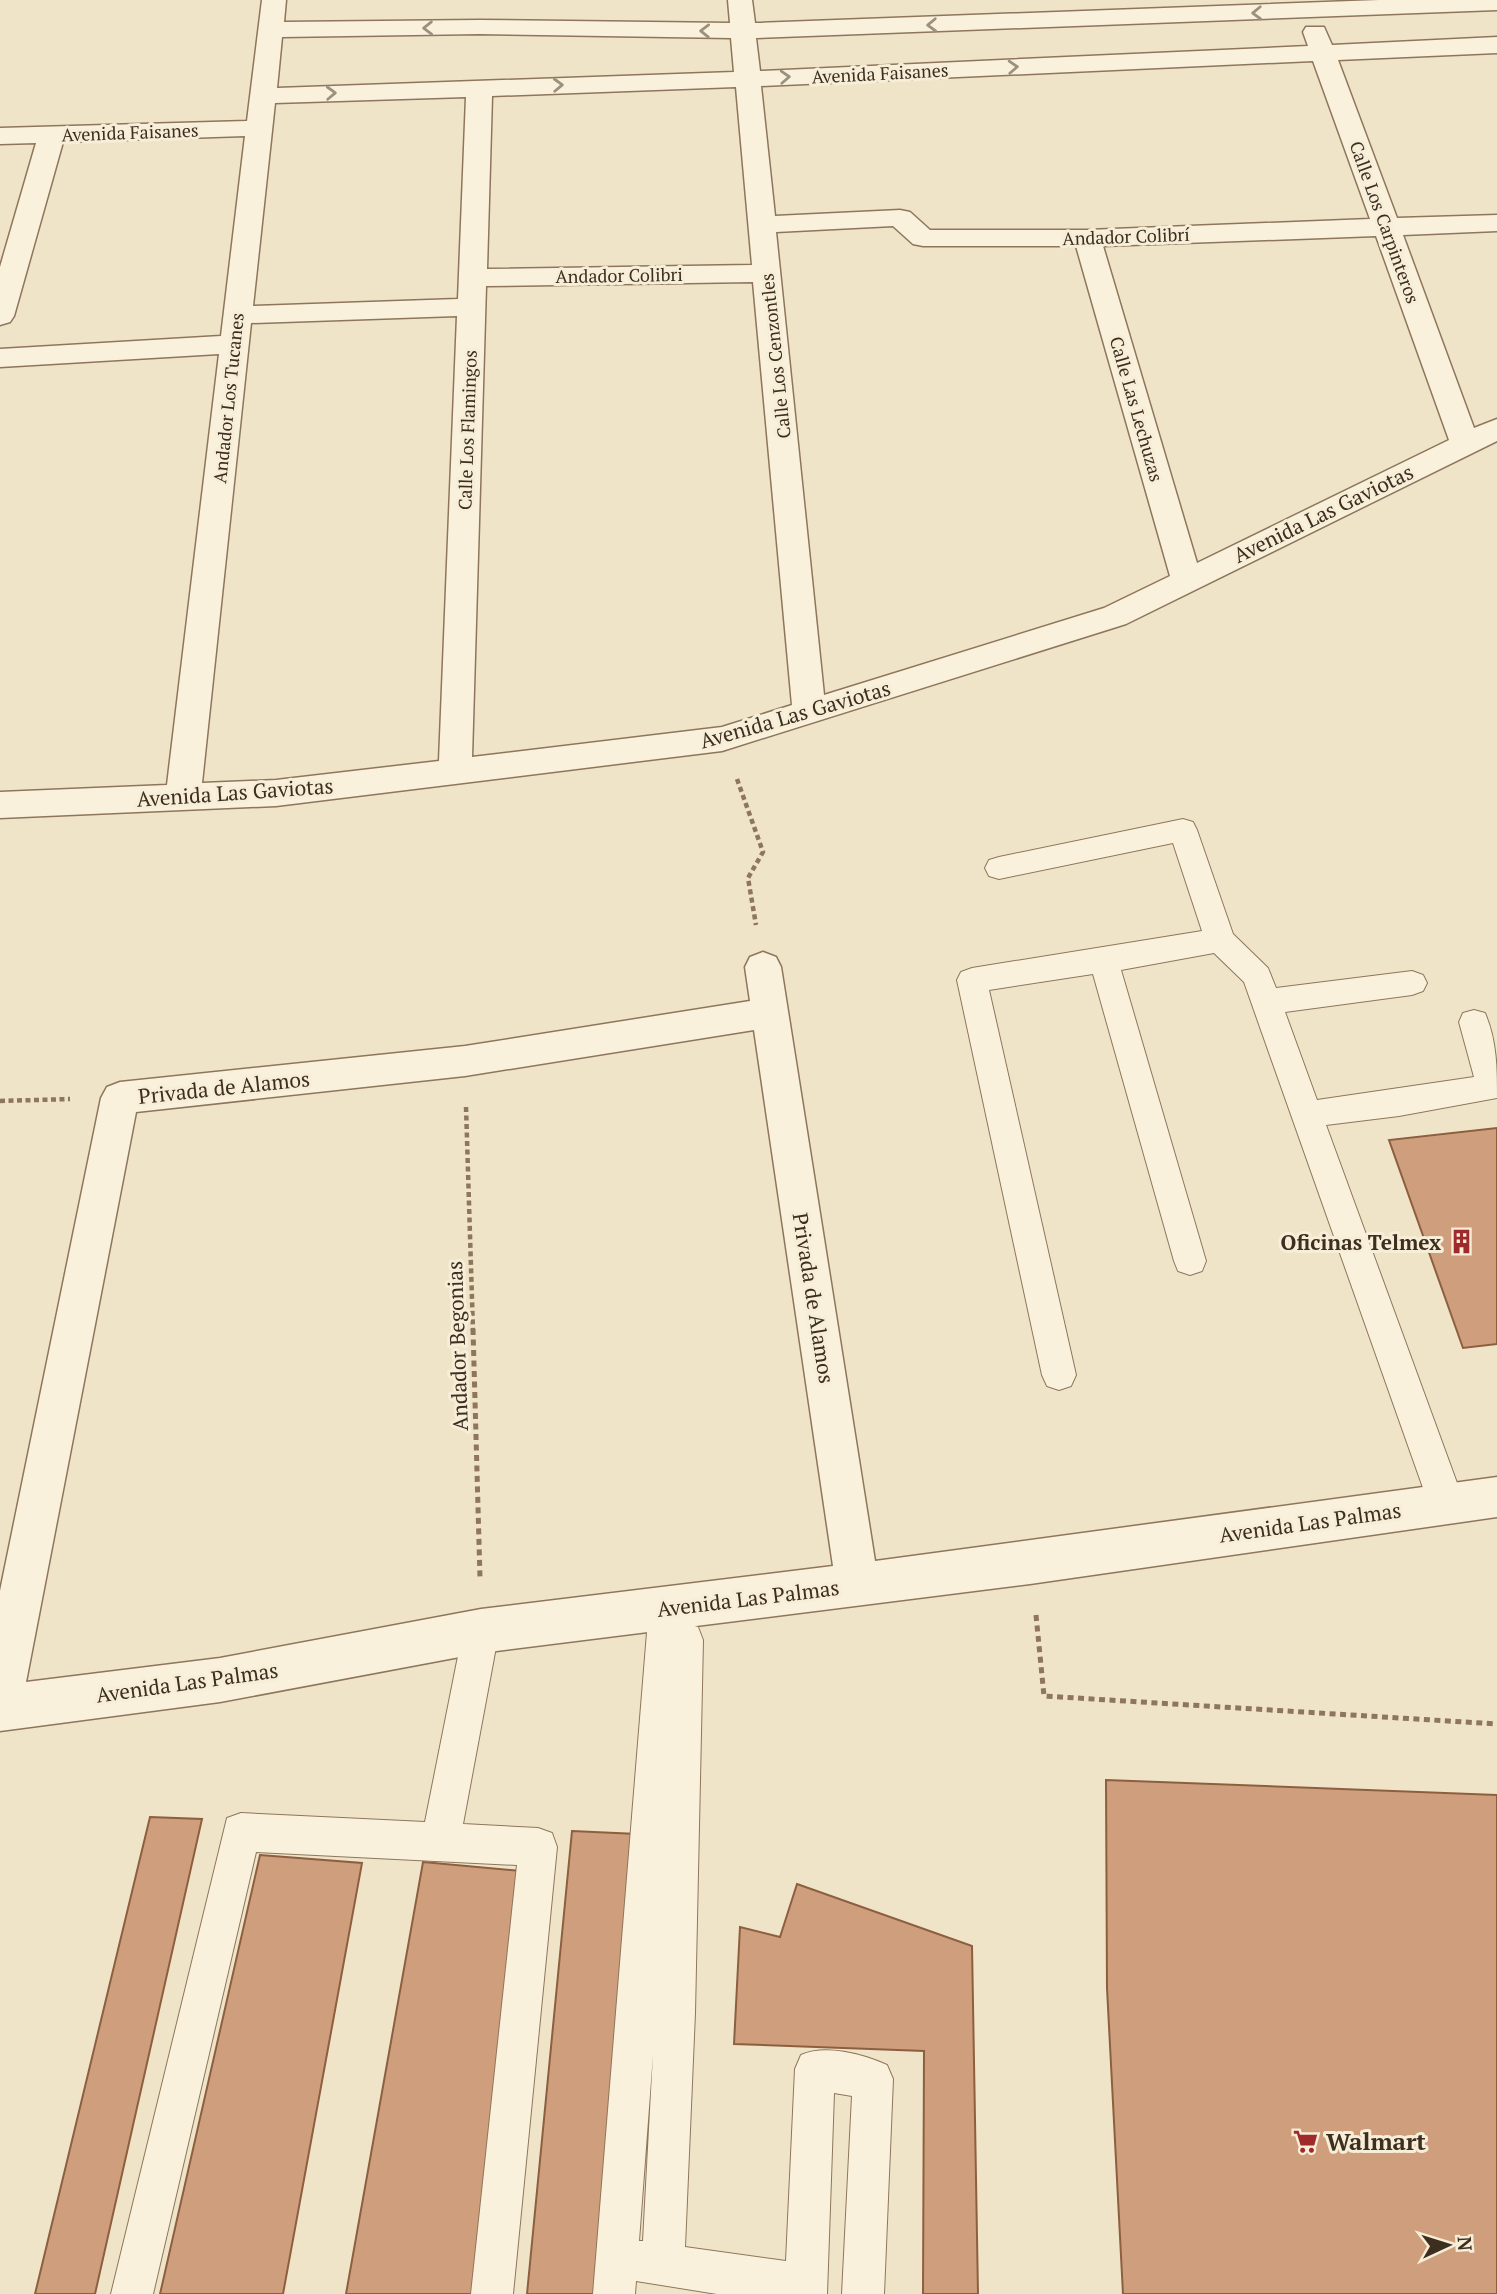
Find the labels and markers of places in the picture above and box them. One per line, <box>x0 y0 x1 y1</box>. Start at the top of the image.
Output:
place label: Oficinas Telmex <box>1281 1228 1441 1256</box>
building icon: Oficinas Telmex <box>1447 1228 1475 1256</box>
place label: Walmart <box>1326 2125 1426 2157</box>
supermarket icon: Walmart <box>1292 2127 1320 2155</box>

